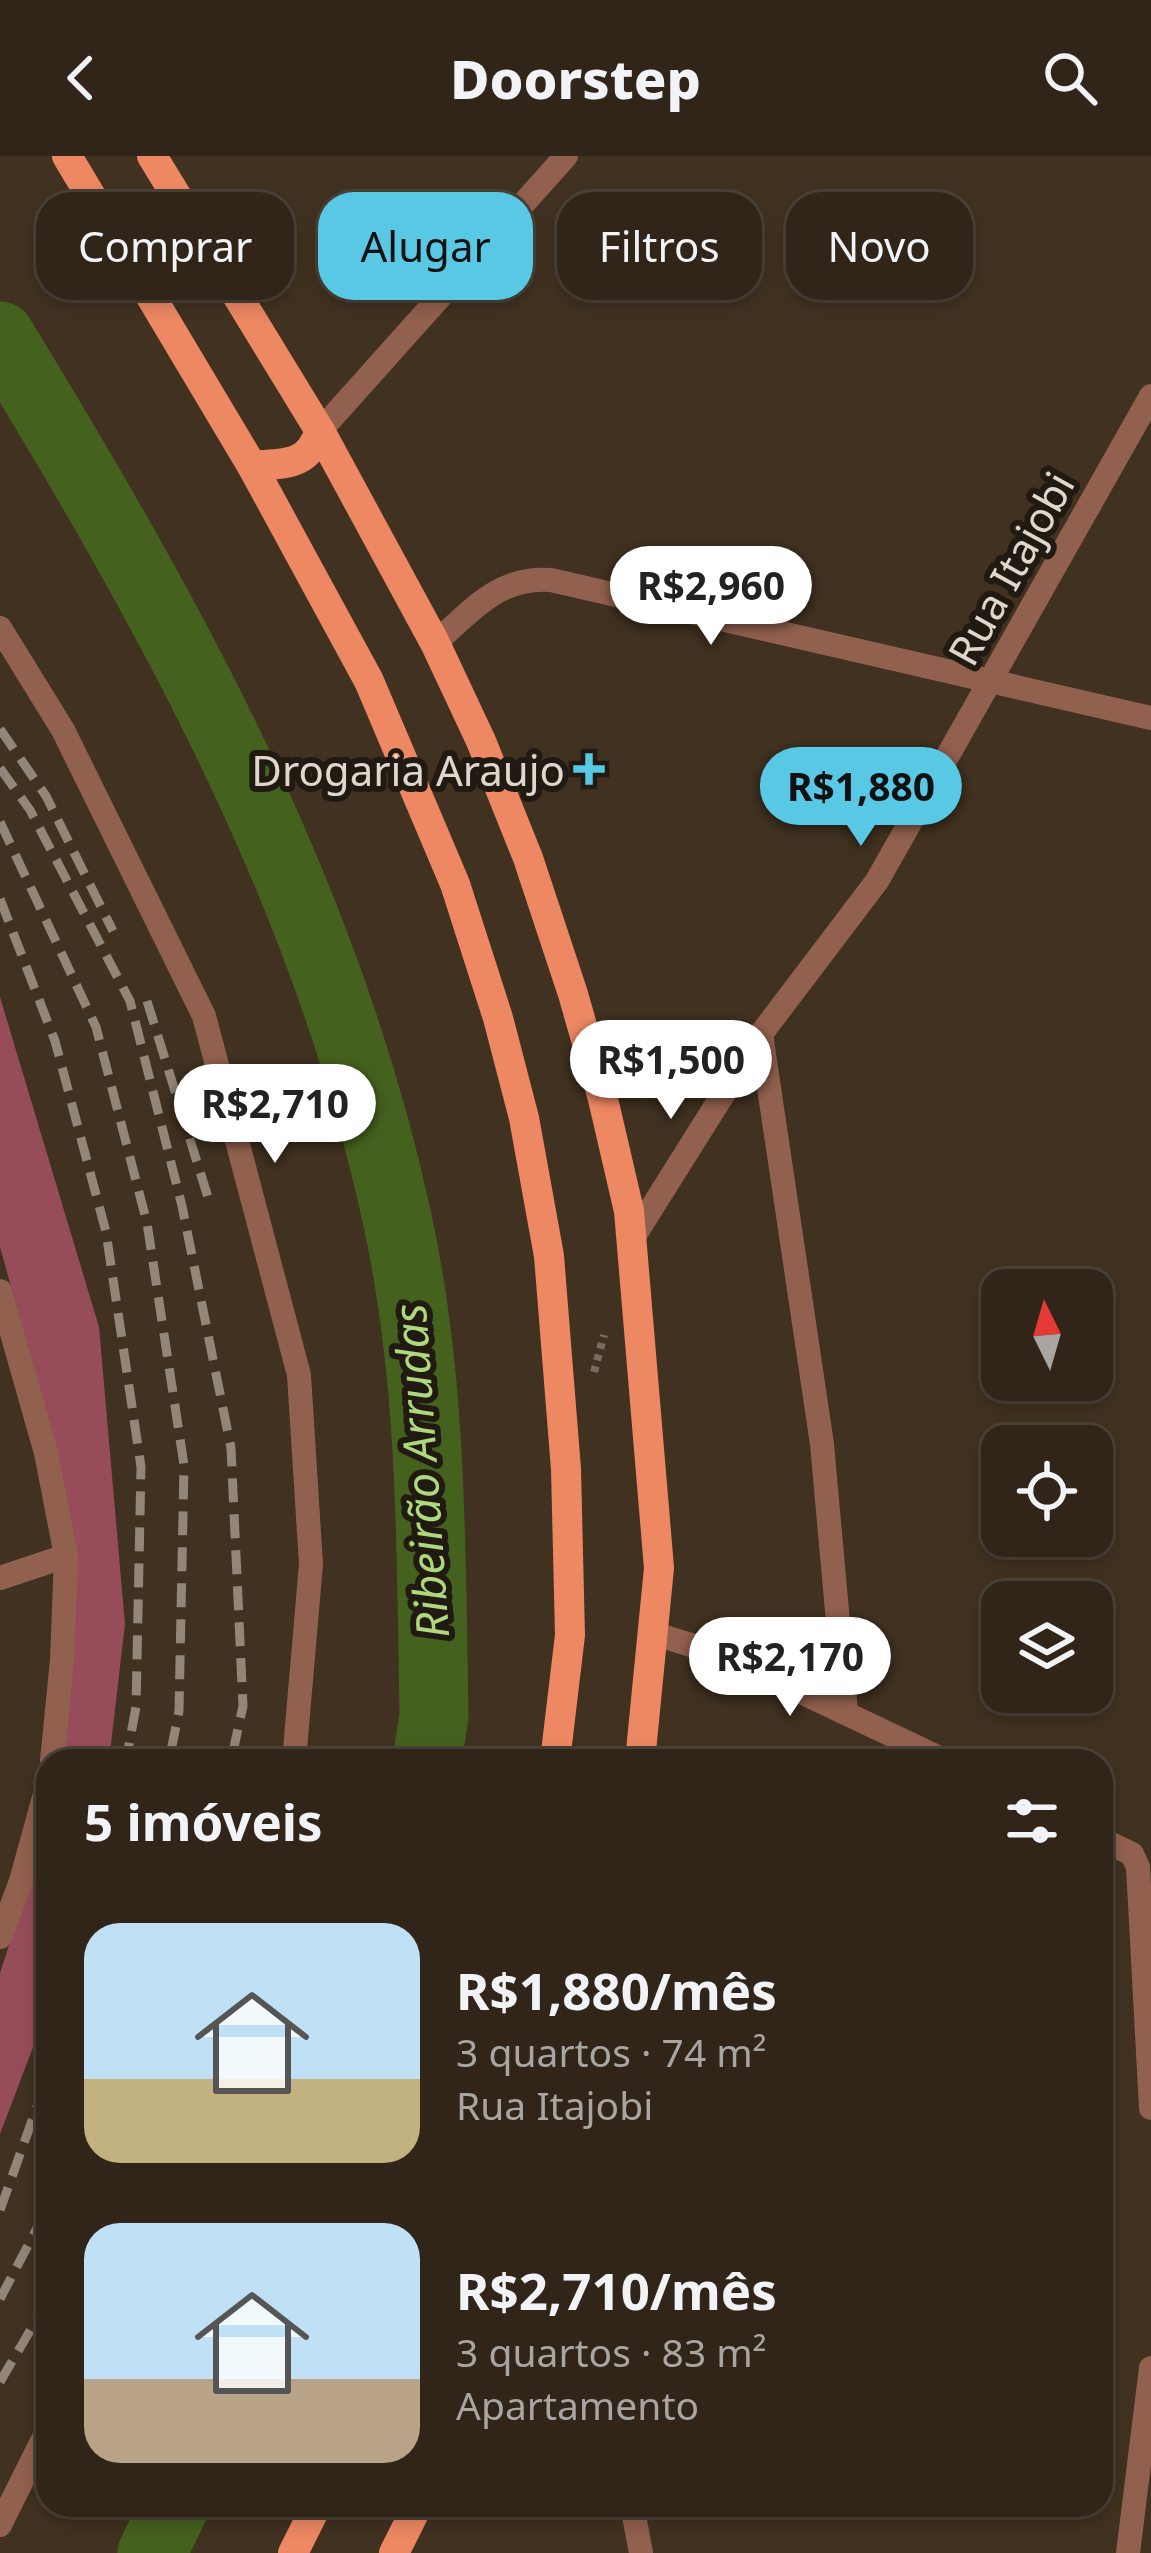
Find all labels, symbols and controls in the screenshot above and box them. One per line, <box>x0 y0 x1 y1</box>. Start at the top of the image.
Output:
text: Doorstep <box>450 41 701 115</box>
icon: back <box>48 45 114 111</box>
icon: search <box>1037 45 1103 111</box>
chip: Comprar <box>36 192 294 300</box>
chip: Alugar <box>318 192 533 300</box>
chip: Filtros <box>557 192 762 300</box>
chip: Novo <box>786 192 973 300</box>
street label: Rua Itajobi <box>934 461 1086 675</box>
pin: R$2,960 <box>600 546 822 648</box>
text: R$2,960 <box>637 558 785 611</box>
place label: Drogaria Araujo <box>251 741 565 798</box>
pin: R$1,880 <box>750 747 972 849</box>
marker: Drogaria Araujo <box>576 756 602 782</box>
text: R$1,880 <box>787 759 935 812</box>
pin: R$1,500 <box>560 1020 782 1122</box>
text: R$1,500 <box>597 1032 745 1085</box>
pin: R$2,710 <box>164 1064 386 1166</box>
text: R$2,710 <box>201 1076 349 1129</box>
north arrow <box>981 1269 1113 1401</box>
map controls <box>981 1269 1113 1713</box>
water label: Ribeirão Arrudas <box>378 1302 462 1640</box>
button: locate <box>981 1425 1113 1557</box>
button: layers <box>981 1581 1113 1713</box>
pin: R$2,170 <box>679 1617 901 1719</box>
text: R$2,170 <box>716 1629 864 1682</box>
text: 5 imóveis <box>84 1786 323 1856</box>
icon: filters <box>999 1788 1065 1854</box>
text: R$1,880/mês <box>456 1955 777 2025</box>
icon: home <box>180 1971 324 2115</box>
text: 3 quartos · 74 m² <box>456 2025 766 2078</box>
text: Rua Itajobi <box>456 2078 653 2131</box>
text: R$2,710/mês <box>456 2255 777 2325</box>
icon: home <box>180 2271 324 2415</box>
text: 3 quartos · 83 m² <box>456 2325 766 2378</box>
text: Apartamento <box>456 2378 699 2431</box>

